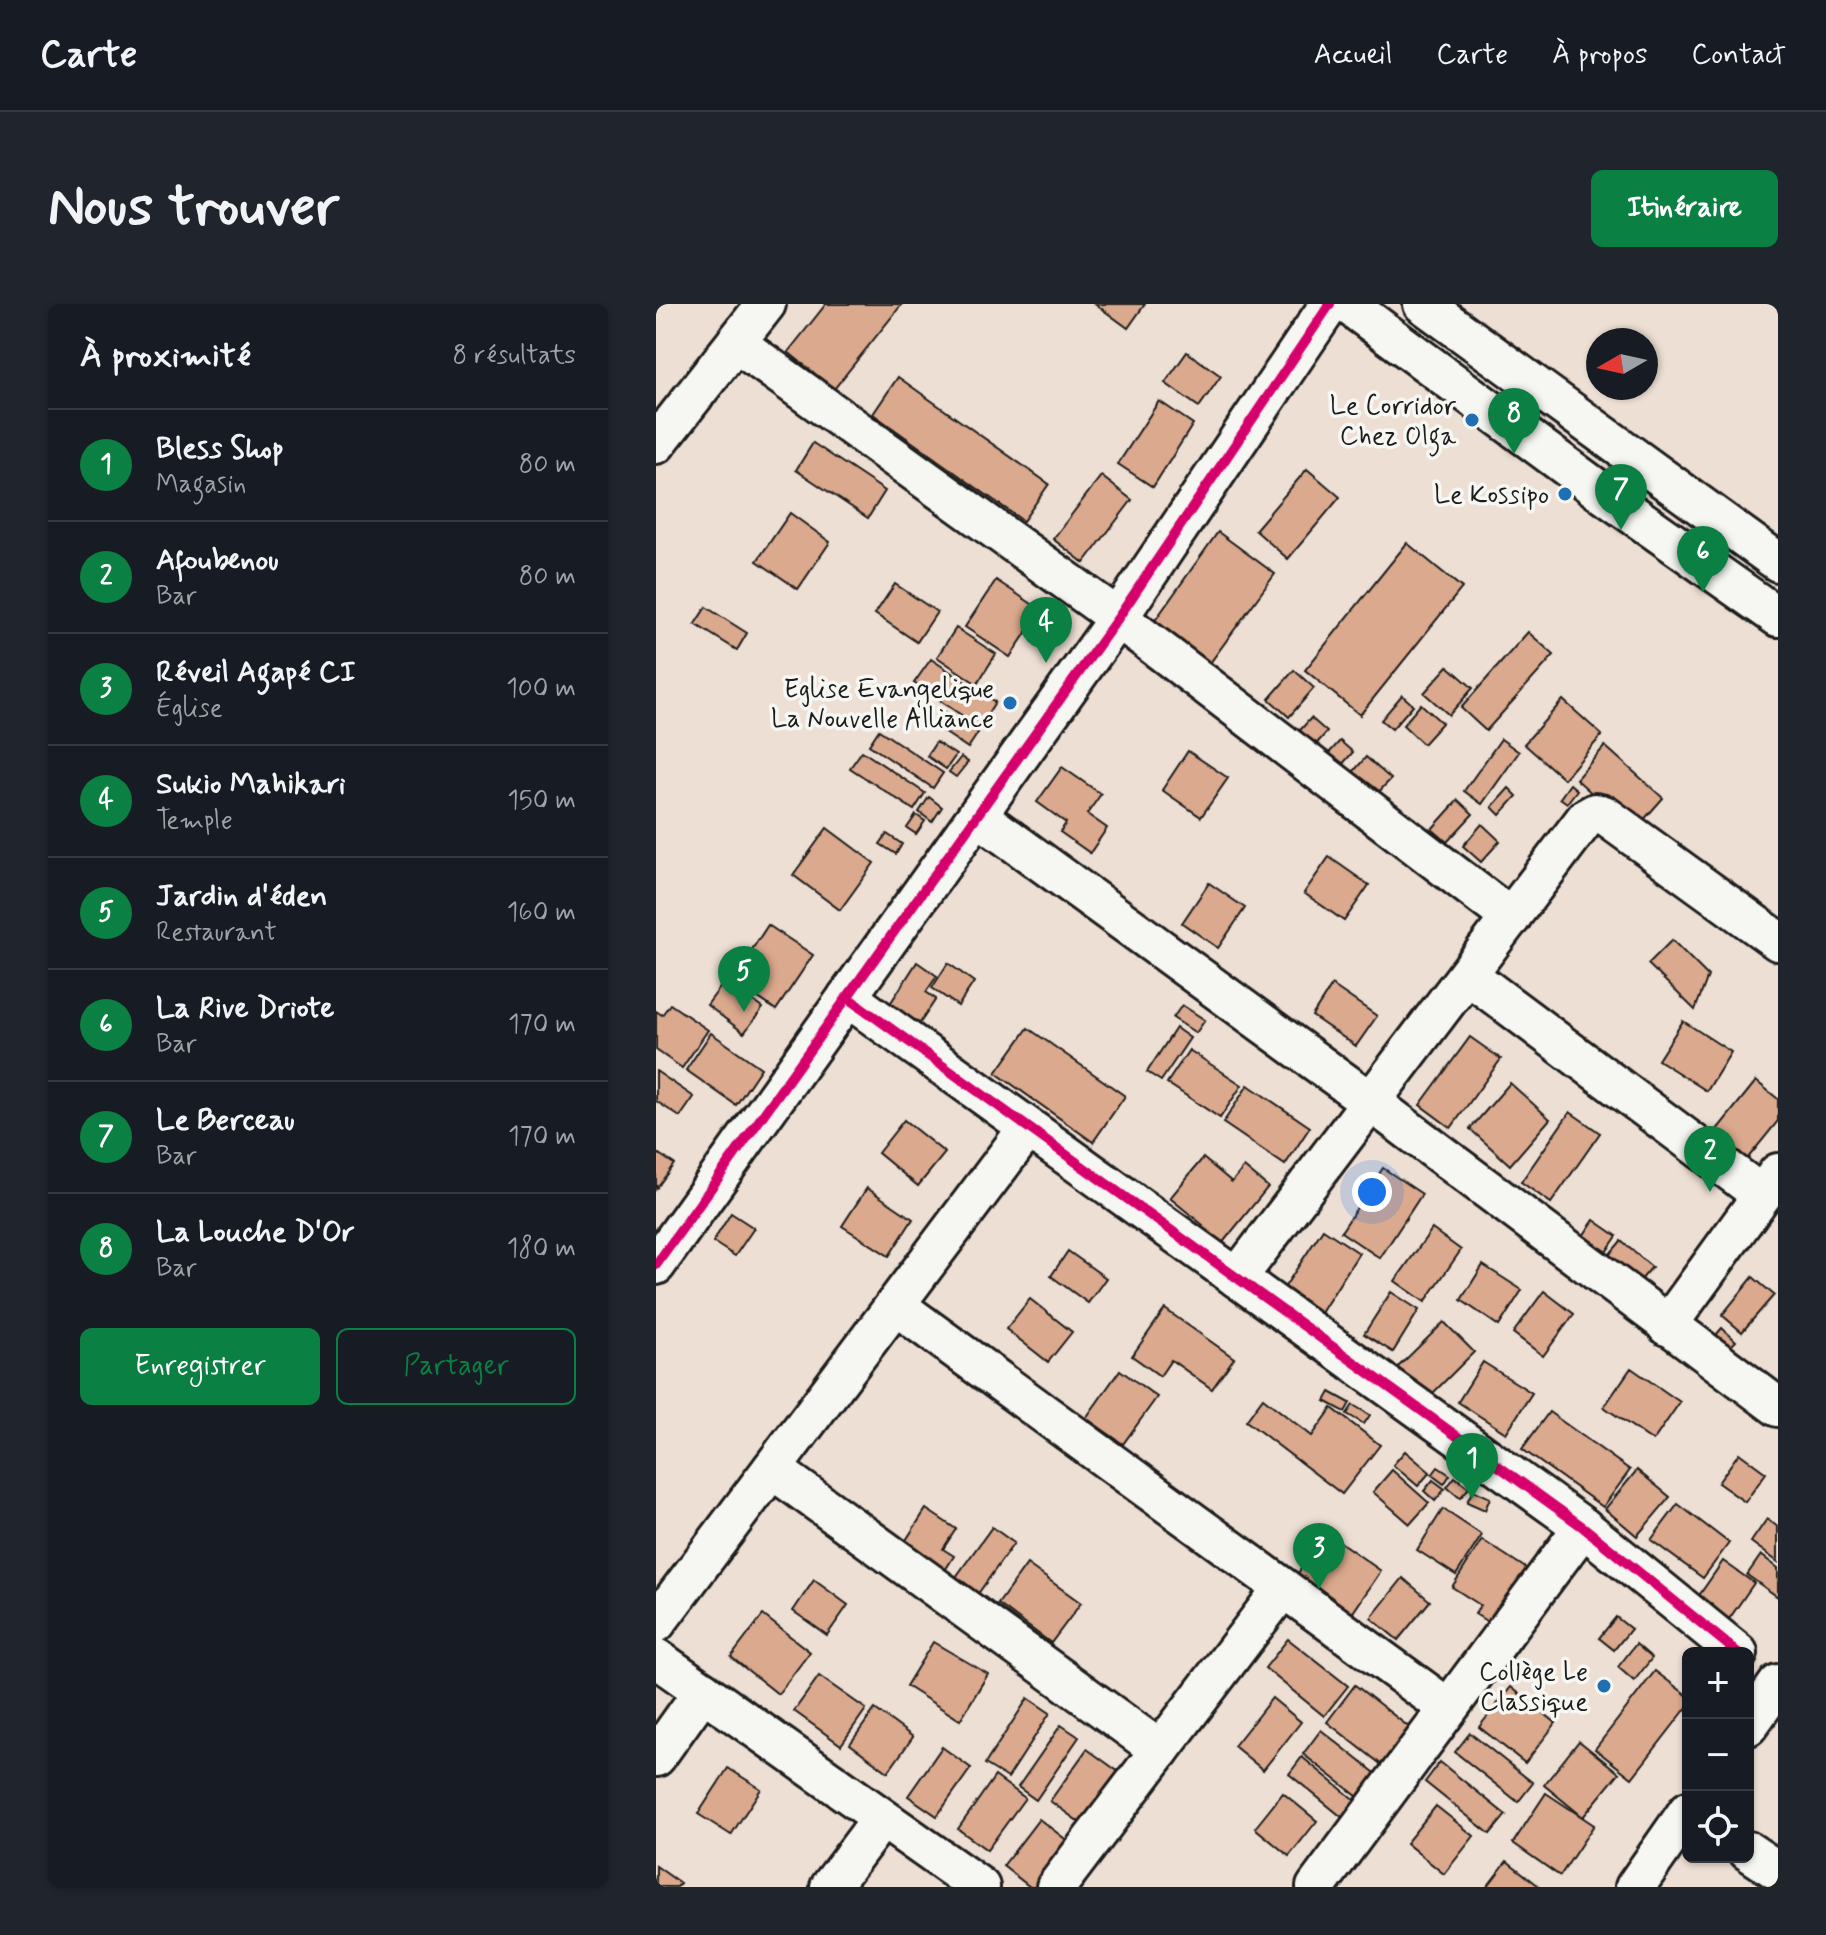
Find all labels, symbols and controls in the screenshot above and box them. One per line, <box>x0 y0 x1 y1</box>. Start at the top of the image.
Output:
text: Carte <box>40 31 137 80</box>
text: Accueil <box>1314 37 1392 74</box>
text: Carte <box>1436 37 1508 74</box>
text: À propos <box>1552 37 1647 74</box>
text: Contact <box>1691 37 1786 74</box>
button: Itinéraire <box>1591 170 1778 247</box>
text: Nous trouver <box>48 172 339 245</box>
north arrow <box>1586 328 1658 400</box>
text: À proximité <box>80 334 251 379</box>
text: 8 résultats <box>453 339 576 373</box>
pin: 8 <box>1488 388 1540 454</box>
place label: Le Corridor Chez Olga <box>1330 390 1457 457</box>
marker: Le Corridor Chez Olga <box>1463 411 1481 429</box>
text: Bless Shop <box>156 429 284 468</box>
text: 1 <box>100 448 112 482</box>
text: 80 m <box>519 448 576 482</box>
pin: 7 <box>1595 464 1647 530</box>
text: Magasin <box>156 468 246 502</box>
place label: Le Kossipo <box>1434 479 1549 513</box>
marker: Le Kossipo <box>1556 485 1574 503</box>
pin: 6 <box>1677 526 1729 592</box>
text: Afoubenou <box>156 541 279 580</box>
text: 2 <box>100 560 112 594</box>
text: 80 m <box>519 560 576 594</box>
text: Bar <box>156 580 197 614</box>
pin: 4 <box>1020 597 1072 663</box>
text: Réveil Agapé CI <box>156 653 356 692</box>
text: 3 <box>100 672 112 706</box>
text: 100 m <box>506 672 576 706</box>
place label: Eglise Evangelique La Nouvelle Alliance <box>771 673 994 737</box>
text: Église <box>156 692 222 726</box>
marker: Eglise Evangelique La Nouvelle Alliance <box>1001 694 1019 712</box>
text: Sukio Mahikari <box>156 765 346 804</box>
text: 4 <box>98 784 114 818</box>
text: 150 m <box>507 784 576 818</box>
text: Temple <box>156 804 233 838</box>
text: Jardin d'éden <box>156 877 327 916</box>
text: 5 <box>98 896 114 930</box>
text: 160 m <box>507 896 576 930</box>
text: Restaurant <box>156 916 277 950</box>
pin: 5 <box>718 946 770 1012</box>
text: La Rive Driote <box>156 989 334 1028</box>
text: 6 <box>99 1008 113 1042</box>
text: 170 m <box>508 1008 576 1042</box>
text: Bar <box>156 1028 197 1062</box>
text: Le Berceau <box>156 1101 295 1140</box>
text: 7 <box>98 1120 114 1154</box>
text: 170 m <box>508 1120 576 1154</box>
pin: 2 <box>1684 1126 1736 1192</box>
text: Bar <box>156 1140 197 1174</box>
your location <box>1352 1172 1392 1212</box>
text: La Louche D'Or <box>156 1213 355 1252</box>
text: 8 <box>99 1232 113 1266</box>
text: 180 m <box>507 1232 576 1266</box>
text: Bar <box>156 1252 197 1286</box>
button: Enregistrer <box>80 1328 320 1405</box>
button: Partager <box>336 1328 576 1405</box>
pin: 1 <box>1446 1433 1498 1499</box>
pin: 3 <box>1293 1523 1345 1589</box>
map controls <box>1682 1647 1754 1863</box>
button: + <box>1682 1647 1754 1719</box>
place label: Collège Le Classique <box>1479 1656 1588 1720</box>
marker: Collège Le Classique <box>1595 1677 1613 1695</box>
button: − <box>1682 1719 1754 1791</box>
button: locate <box>1682 1791 1754 1863</box>

